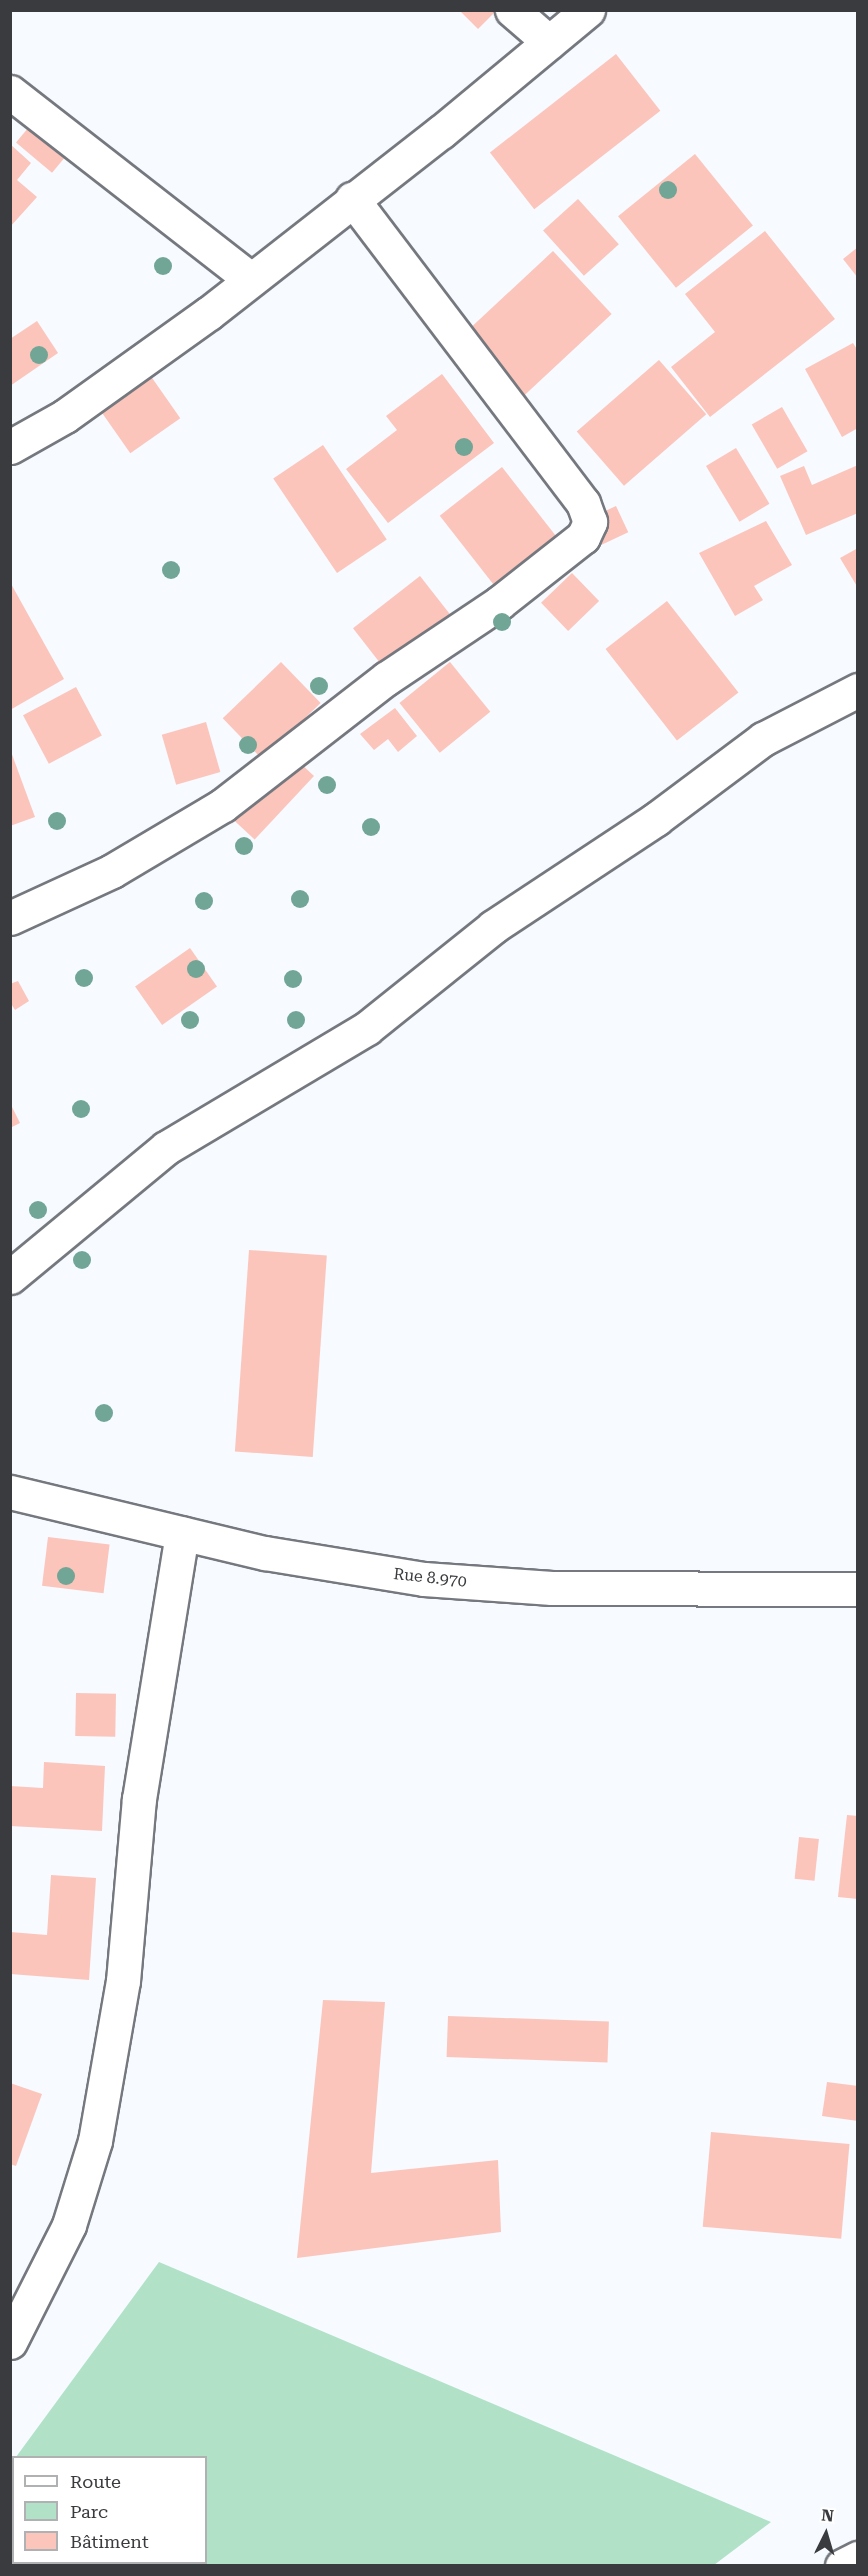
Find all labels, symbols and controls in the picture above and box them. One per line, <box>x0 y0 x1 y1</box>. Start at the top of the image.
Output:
street label: Rue 8.970 <box>392 1565 468 1591</box>
legend <box>12 2456 207 2564</box>
text: Route <box>70 2471 121 2492</box>
text: Parc <box>70 2501 108 2522</box>
north arrow <box>796 2504 856 2564</box>
text: N <box>821 2506 835 2526</box>
text: Bâtiment <box>70 2531 149 2552</box>

